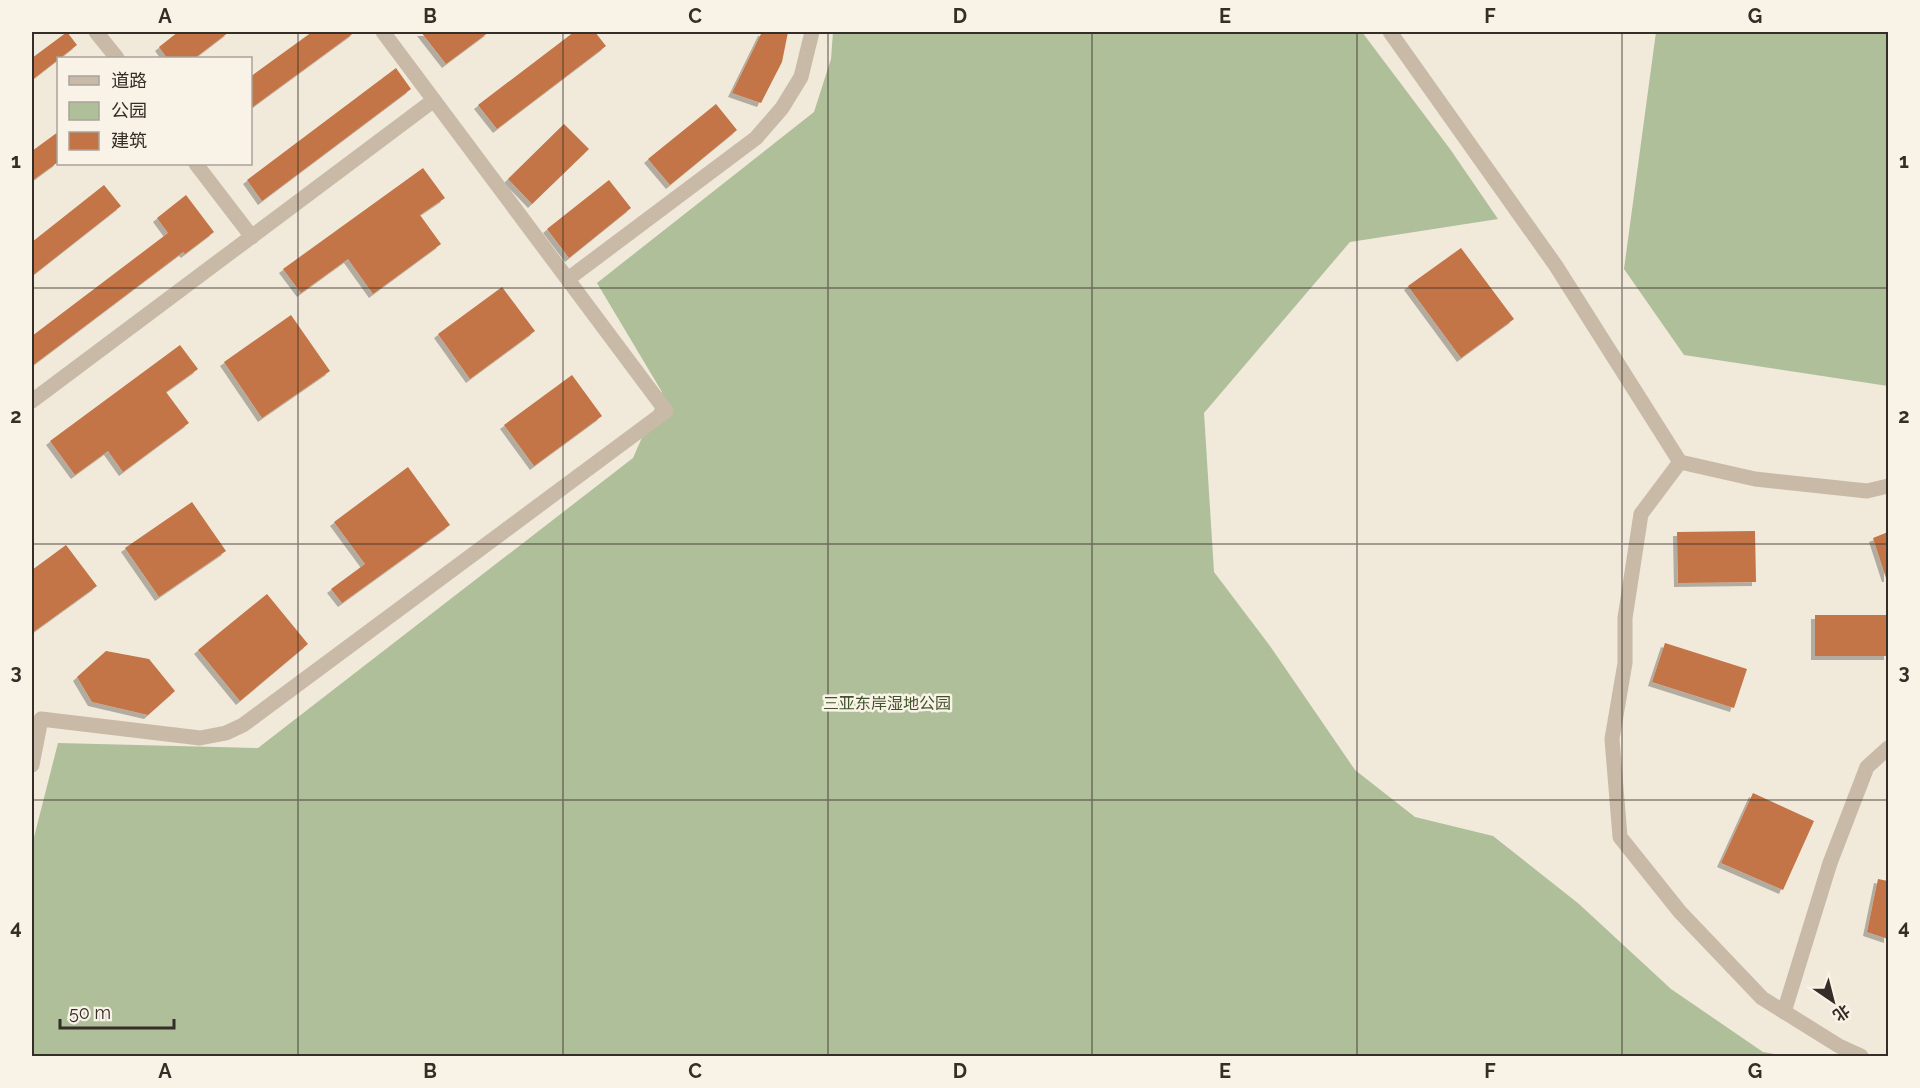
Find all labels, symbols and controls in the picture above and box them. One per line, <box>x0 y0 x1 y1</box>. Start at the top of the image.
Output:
text: A <box>158 4 172 28</box>
text: B <box>423 4 437 28</box>
text: C <box>688 4 702 28</box>
text: D <box>953 4 967 28</box>
text: E <box>1219 4 1231 28</box>
text: F <box>1484 4 1496 28</box>
text: G <box>1748 4 1762 28</box>
legend <box>57 57 252 165</box>
text: 道路 <box>111 70 147 91</box>
text: 公园 <box>111 100 147 121</box>
text: 建筑 <box>111 130 147 151</box>
text: 1 <box>11 149 21 173</box>
text: 1 <box>1899 149 1909 173</box>
text: 2 <box>10 404 22 428</box>
text: 2 <box>1898 404 1910 428</box>
text: 3 <box>10 660 22 684</box>
text: 3 <box>1898 660 1910 684</box>
park label: 三亚东岸湿地公园 <box>823 694 951 713</box>
text: 4 <box>10 915 22 939</box>
text: 4 <box>1898 915 1910 939</box>
north arrow <box>1803 971 1863 1031</box>
scale bar <box>60 992 174 1030</box>
text: 北 <box>1829 1001 1853 1025</box>
text: 50 m <box>69 1002 111 1023</box>
text: A <box>158 1059 172 1083</box>
text: B <box>423 1059 437 1083</box>
text: C <box>688 1059 702 1083</box>
text: D <box>953 1059 967 1083</box>
text: E <box>1219 1059 1231 1083</box>
text: F <box>1484 1059 1496 1083</box>
text: G <box>1748 1059 1762 1083</box>

